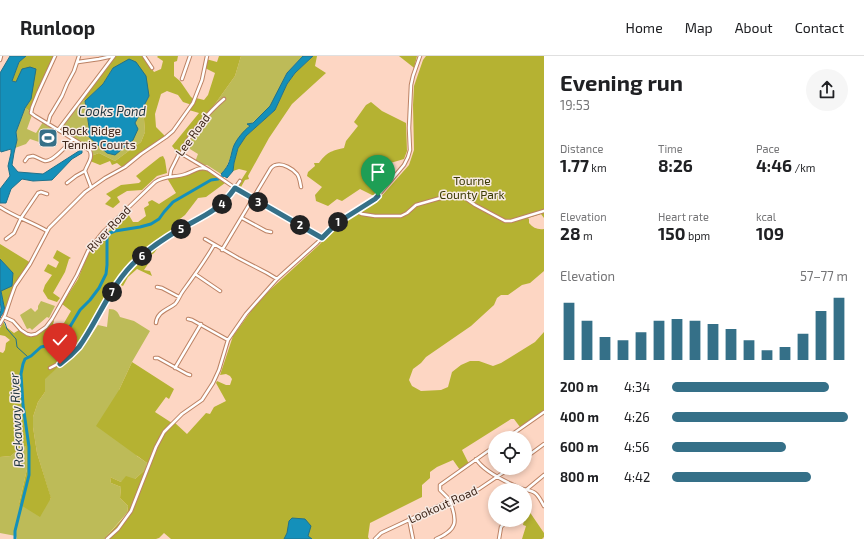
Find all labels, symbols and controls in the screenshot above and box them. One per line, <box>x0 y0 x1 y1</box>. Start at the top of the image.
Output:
text: Runloop <box>20 16 95 39</box>
text: Home <box>626 19 663 36</box>
text: Map <box>685 19 713 36</box>
text: About <box>735 19 773 36</box>
text: Contact <box>795 19 844 36</box>
text: Evening run <box>560 69 683 95</box>
button: share <box>806 69 848 111</box>
text: 19:53 <box>560 97 590 113</box>
water label: Cooks Pond <box>78 103 147 119</box>
street label: Lee Road <box>172 110 212 158</box>
place label: Rock Ridge Tennis Courts <box>62 123 136 151</box>
sports icon: Rock Ridge Tennis Courts <box>37 127 59 149</box>
text: Distance <box>560 142 603 155</box>
text: Time <box>658 142 683 155</box>
text: Pace <box>756 142 780 155</box>
pin <box>361 155 395 196</box>
text: 1.77 <box>560 155 589 175</box>
text: 8:26 <box>658 155 693 175</box>
text: 4:46 <box>756 155 792 175</box>
icon: arrive <box>367 161 389 183</box>
text: km <box>589 161 607 174</box>
text: /km <box>792 161 815 174</box>
park label: Tourne County Park <box>439 173 505 201</box>
pin: 3 <box>248 192 268 212</box>
pin: 4 <box>212 194 232 214</box>
text: 3 <box>255 195 261 208</box>
text: 4 <box>218 197 226 210</box>
street label: River Road <box>83 202 133 254</box>
text: Elevation <box>560 210 607 223</box>
text: Heart rate <box>658 210 709 223</box>
text: kcal <box>756 210 776 223</box>
pin: 1 <box>328 212 348 232</box>
pin: 2 <box>290 215 310 235</box>
text: 1 <box>336 215 340 228</box>
text: 2 <box>297 218 303 231</box>
pin: 5 <box>171 219 191 239</box>
text: 5 <box>178 222 184 235</box>
text: 28 <box>560 223 580 243</box>
text: 150 <box>658 223 685 243</box>
text: 109 <box>756 223 784 243</box>
text: m <box>580 229 593 242</box>
text: bpm <box>685 229 710 242</box>
pin: 6 <box>132 246 152 266</box>
text: 6 <box>139 249 145 262</box>
text: Elevation <box>560 268 615 284</box>
text: 57–77 m <box>800 268 848 284</box>
pin: 7 <box>102 282 122 302</box>
text: 7 <box>109 285 115 298</box>
pin <box>43 323 77 364</box>
icon: check <box>49 329 71 351</box>
water label: Rockaway River <box>5 372 26 468</box>
text: 200 m <box>560 379 598 395</box>
text: 4:34 <box>624 379 650 395</box>
text: 400 m <box>560 409 599 425</box>
text: 4:26 <box>624 409 650 425</box>
map controls <box>488 431 532 527</box>
button: locate <box>488 431 532 475</box>
text: 600 m <box>560 439 598 455</box>
text: 4:56 <box>624 439 649 455</box>
text: 800 m <box>560 469 599 485</box>
text: 4:42 <box>624 469 650 485</box>
street label: Lookout Road <box>406 483 479 526</box>
button: layers <box>488 483 532 527</box>

